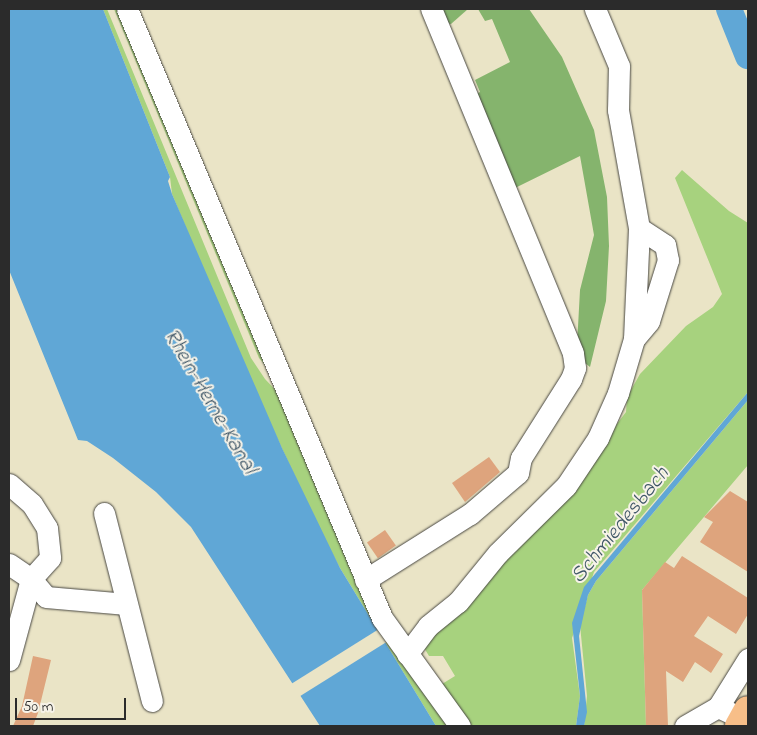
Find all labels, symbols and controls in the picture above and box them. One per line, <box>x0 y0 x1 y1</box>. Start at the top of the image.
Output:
water label: Rhein-Herne-Kanal <box>157 325 261 479</box>
water label: Schmiedesbach <box>566 462 676 590</box>
scale bar <box>18 688 129 720</box>
text: 50 m <box>23 696 53 718</box>

